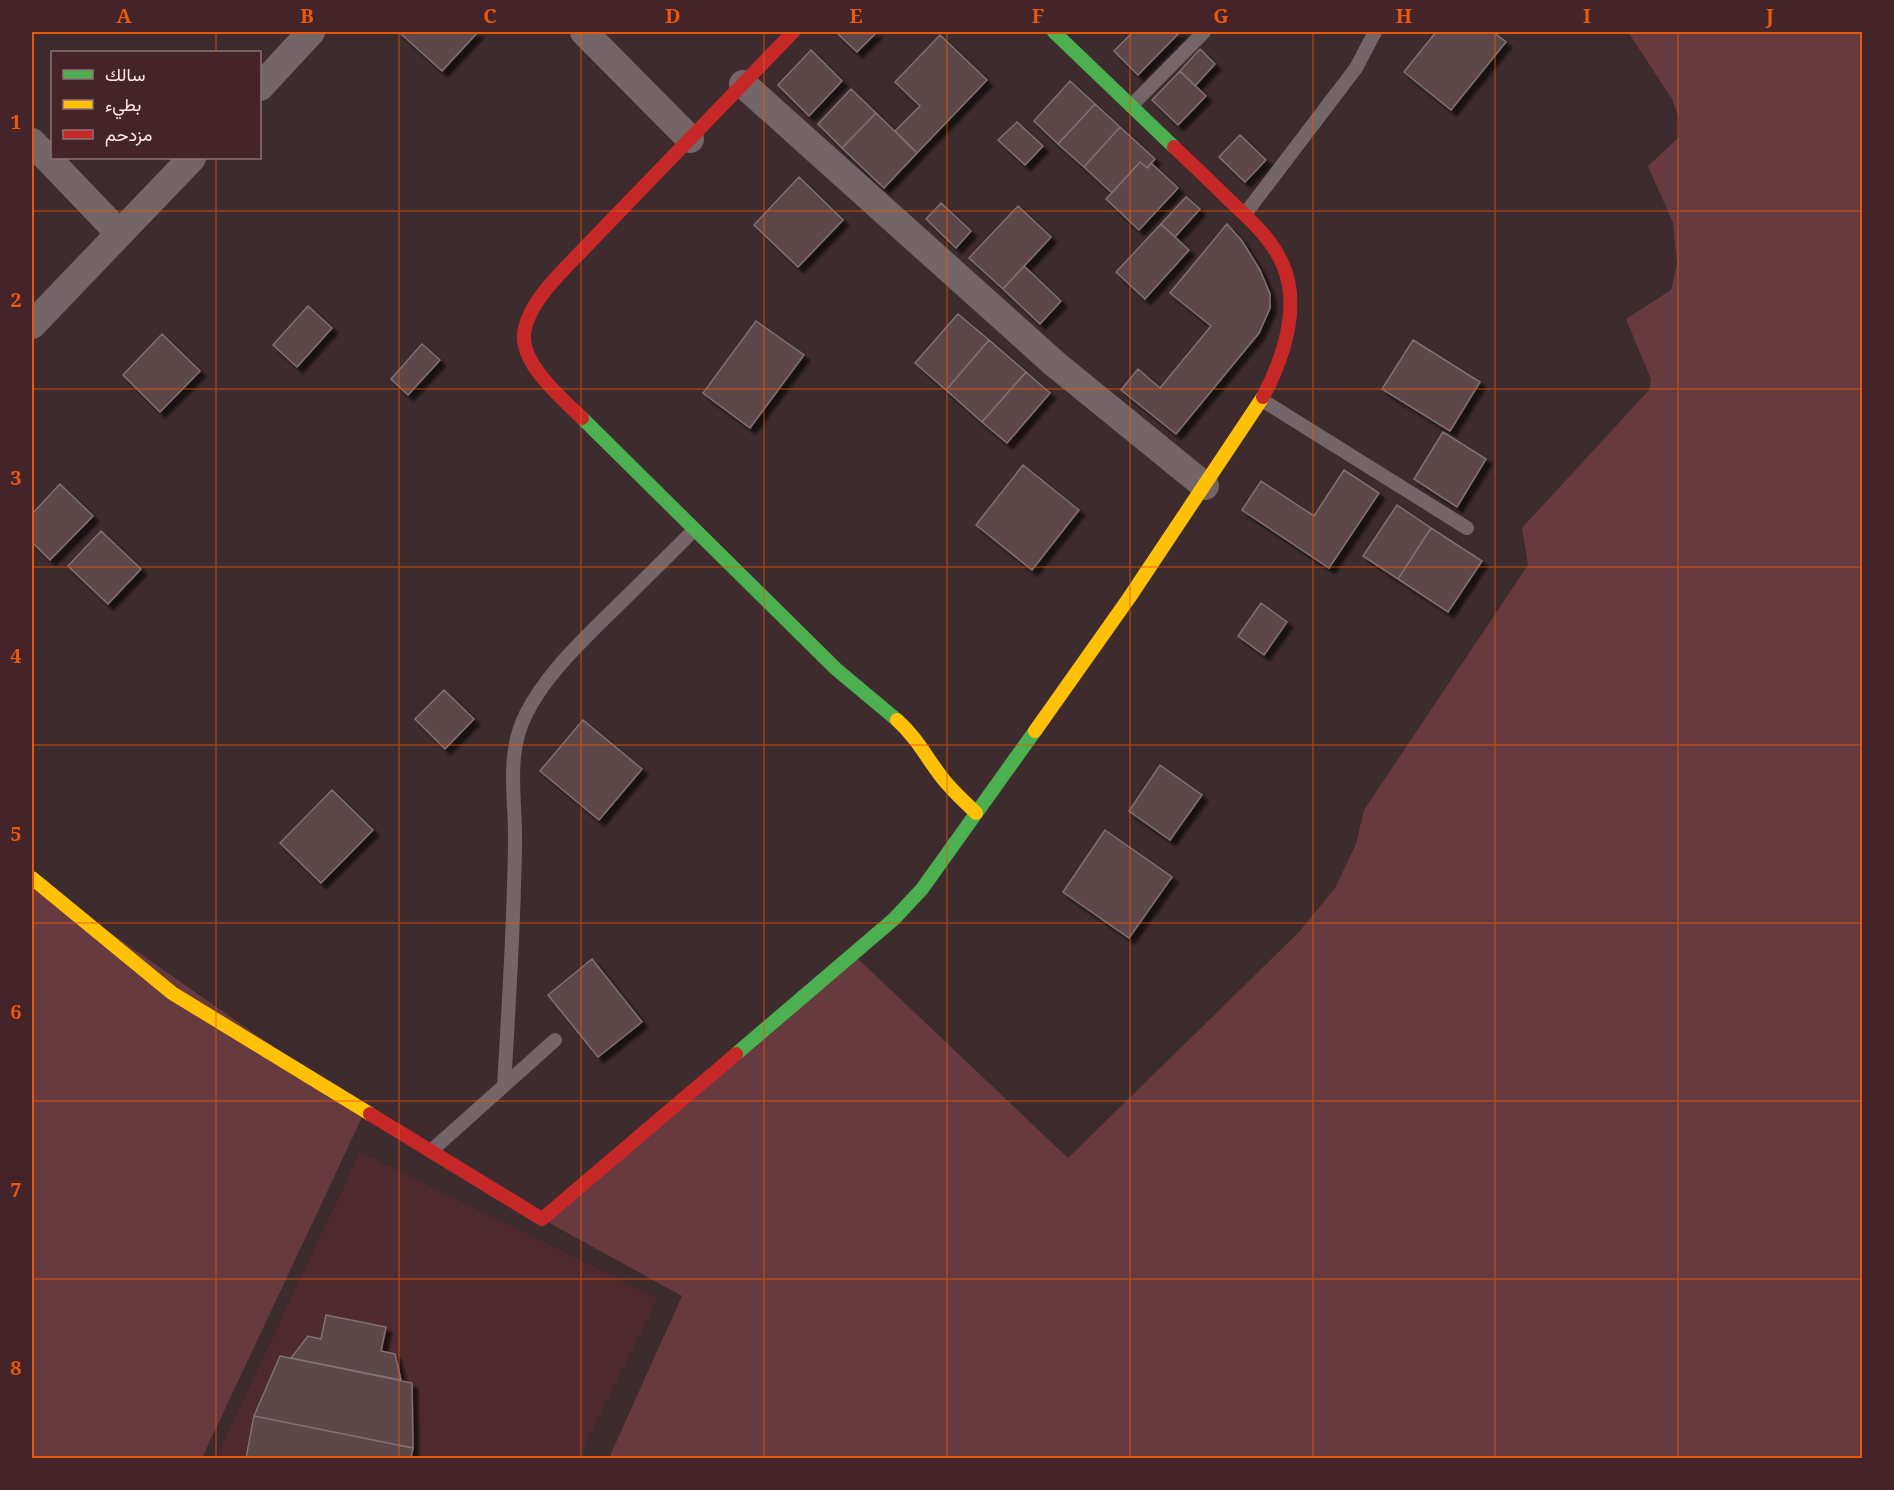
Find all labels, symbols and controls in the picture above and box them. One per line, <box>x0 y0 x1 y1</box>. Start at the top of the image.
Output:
text: A <box>116 2 132 29</box>
text: B <box>300 2 314 29</box>
text: C <box>483 2 497 29</box>
text: D <box>665 2 681 29</box>
text: E <box>849 2 863 29</box>
text: F <box>1032 2 1044 29</box>
text: G <box>1213 2 1229 29</box>
text: H <box>1396 2 1412 29</box>
text: I <box>1583 2 1591 29</box>
text: J <box>1765 2 1774 29</box>
legend <box>51 51 261 159</box>
text: سالك <box>105 62 145 86</box>
text: بطيء <box>105 92 141 120</box>
text: 1 <box>10 108 22 135</box>
text: مزدحم <box>105 122 152 147</box>
text: 2 <box>10 286 22 313</box>
text: 3 <box>10 464 22 491</box>
text: 4 <box>10 642 22 669</box>
text: 5 <box>10 820 22 847</box>
text: 6 <box>10 998 22 1025</box>
text: 7 <box>10 1176 22 1203</box>
text: 8 <box>10 1354 22 1381</box>

